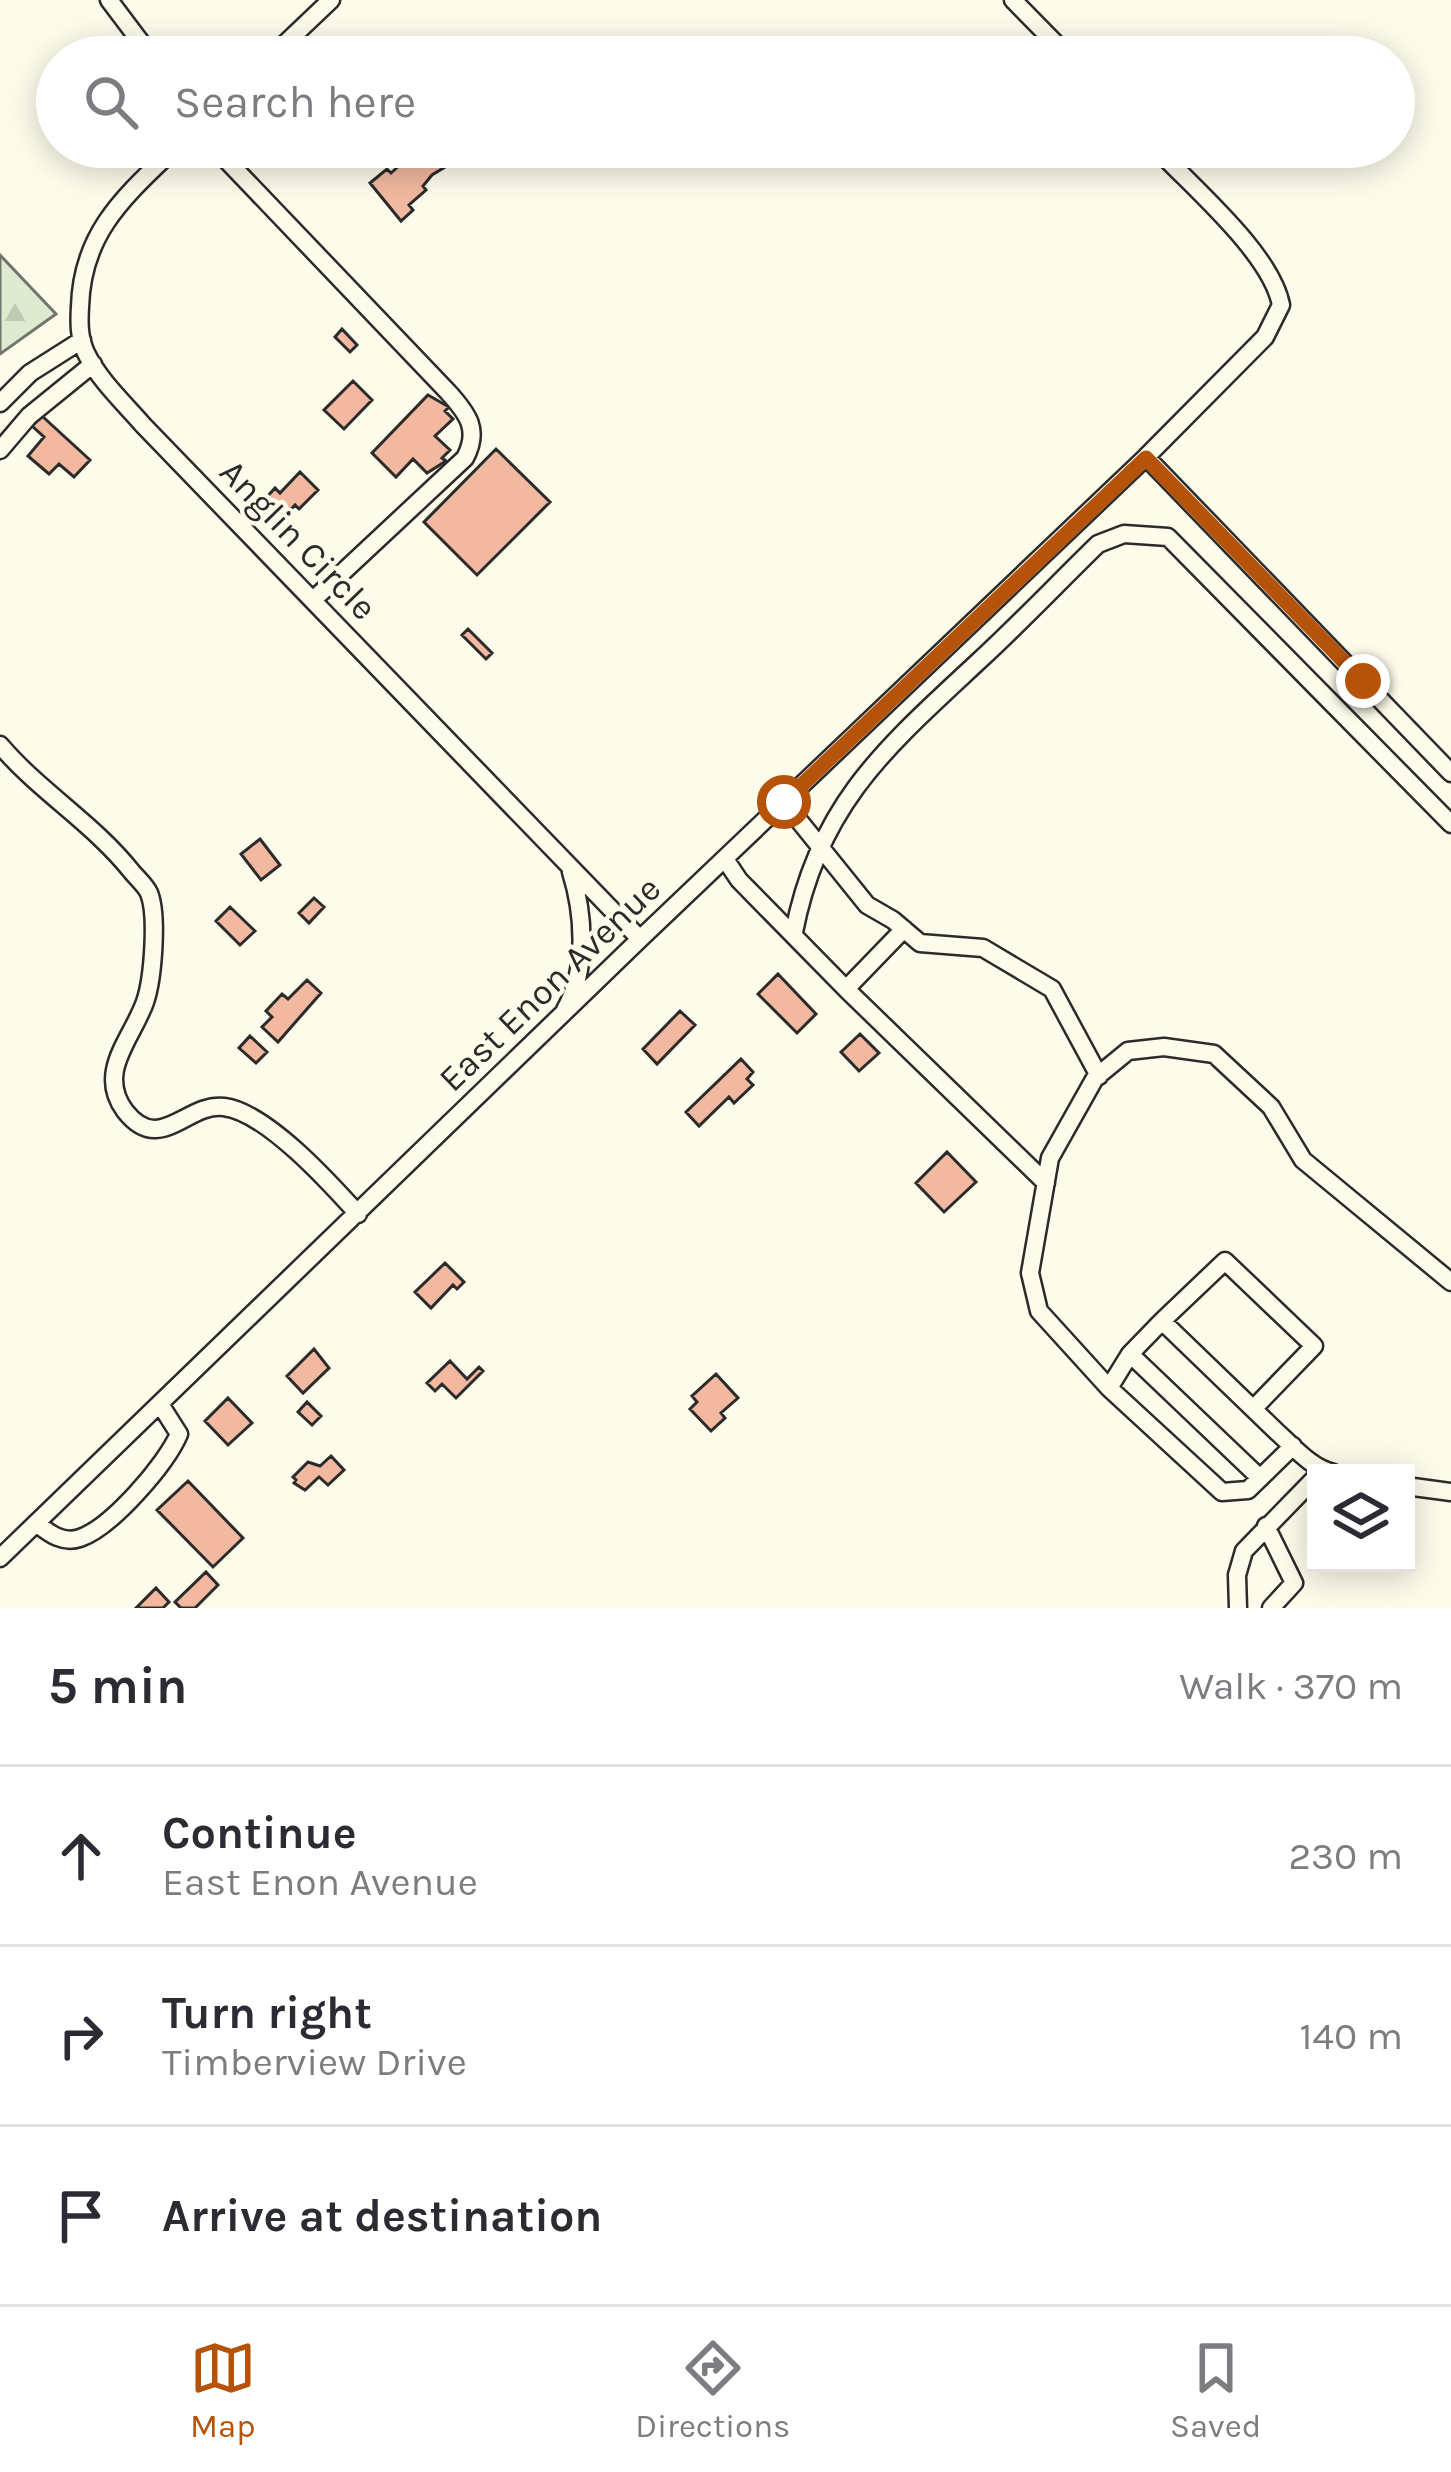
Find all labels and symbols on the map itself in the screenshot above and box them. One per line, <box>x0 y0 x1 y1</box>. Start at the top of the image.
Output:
street label: Anglin Circle <box>211 451 385 629</box>
route end <box>1336 654 1390 708</box>
route start <box>757 775 811 829</box>
street label: East Enon Avenue <box>430 867 669 1100</box>

